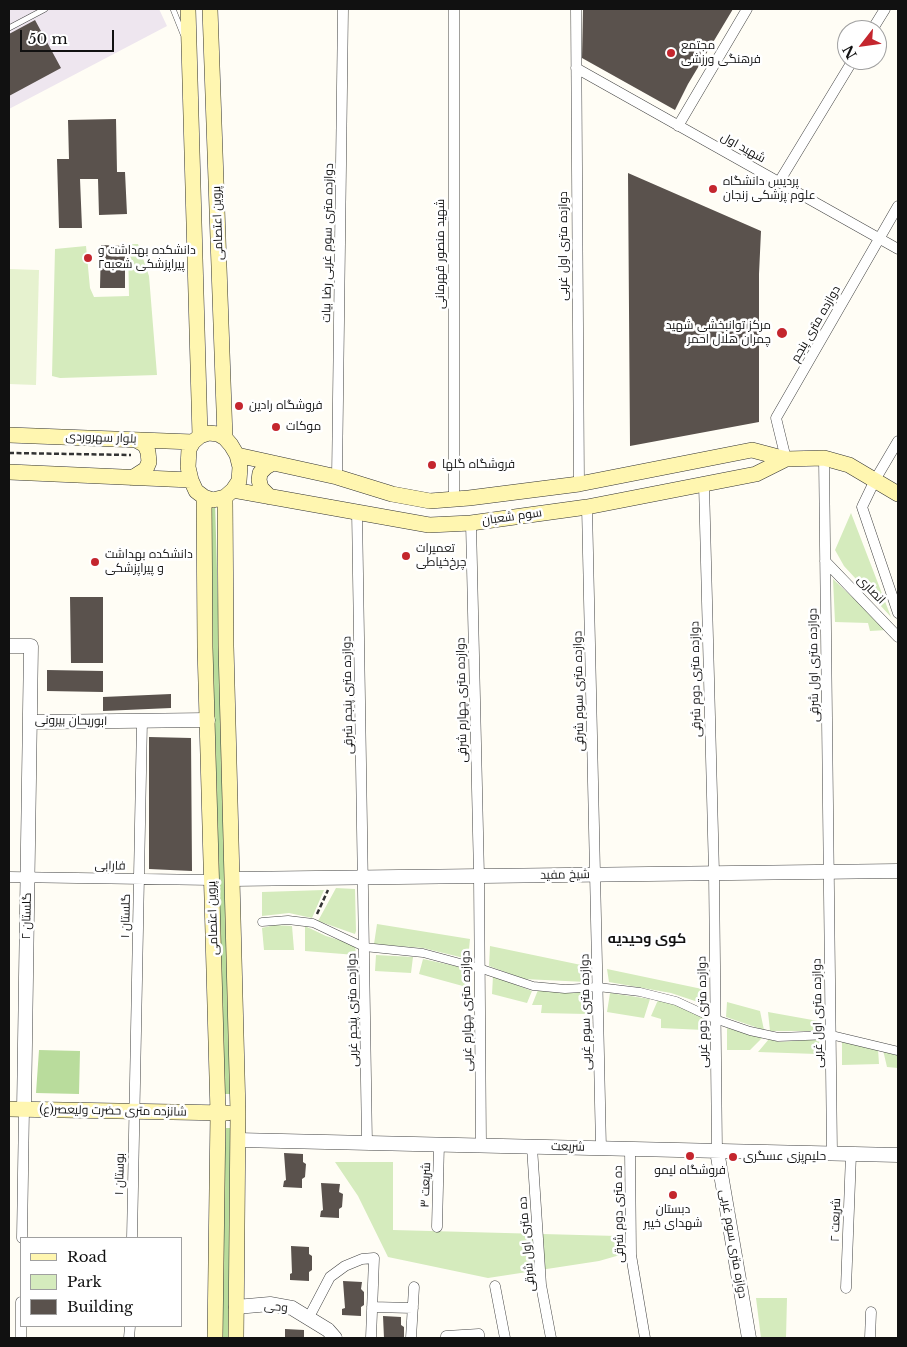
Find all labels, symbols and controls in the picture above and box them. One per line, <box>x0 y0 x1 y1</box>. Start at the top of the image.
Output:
scale bar <box>22 20 116 52</box>
north arrow <box>837 20 887 70</box>
text: 50 m <box>28 29 68 48</box>
place label: مجتمع فرهنگی ورزشی <box>681 39 761 67</box>
text: N <box>839 42 861 62</box>
marker: مجتمع فرهنگی ورزشی <box>665 47 677 59</box>
street label: شهید اول <box>718 130 768 166</box>
street label: دوازده متری سوم غربی رضا بیات <box>319 163 337 323</box>
place label: پردیس دانشگاه علوم پزشکى زنجان <box>723 175 815 203</box>
marker: پردیس دانشگاه علوم پزشکى زنجان <box>707 183 719 195</box>
street label: پروین اعتصامی <box>210 186 226 260</box>
street label: دوازده متری اول غربی <box>557 191 571 301</box>
street label: شهید منصور قهرمانی <box>434 199 448 309</box>
place label: دانشکده بهداشت و پیراپزشکى شعبه۲ <box>98 244 196 272</box>
marker: دانشکده بهداشت و پیراپزشکى شعبه۲ <box>82 252 94 264</box>
street label: دوازده متری پنجم <box>788 283 844 365</box>
place label: مرکز توانبخشی شهید چمران هلال احمر <box>666 319 771 347</box>
marker: مرکز توانبخشی شهید چمران هلال احمر <box>775 326 789 340</box>
place label: فروشگاه رادین <box>249 399 323 413</box>
marker: فروشگاه رادین <box>233 400 245 412</box>
place label: موکات <box>286 420 321 434</box>
marker: موکات <box>270 421 282 433</box>
street label: بلوار سهروردی <box>65 430 137 446</box>
place label: فروشگاه گلها <box>442 458 515 472</box>
marker: فروشگاه گلها <box>426 459 438 471</box>
street label: سوم شعبان <box>481 506 543 528</box>
place label: تعمیرات چرخ‌خیاطی <box>416 542 466 570</box>
place label: دانشکده بهداشت و پیراپزشکی <box>105 548 193 576</box>
marker: تعمیرات چرخ‌خیاطی <box>400 550 412 562</box>
marker: دانشکده بهداشت و پیراپزشکی <box>89 556 101 568</box>
street label: انصاری <box>854 573 888 607</box>
street label: دوازده متری اول شرقی <box>806 608 822 722</box>
street label: دوازده متری دوم شرقی <box>688 621 704 737</box>
street label: دوازده متری سوم شرقی <box>571 631 587 751</box>
street label: دوازده متری پنجم شرقی <box>340 636 356 754</box>
street label: دوازده متری چهارم شرقی <box>454 637 470 763</box>
street label: ابوریحان بیرونی <box>35 713 107 729</box>
street label: فارابی <box>94 859 126 873</box>
street label: شیخ مفید <box>540 867 590 883</box>
street label: پروین اعتصامی <box>205 881 221 955</box>
street label: گلستان ۲ <box>19 892 35 940</box>
street label: گلستان ۱ <box>118 894 134 938</box>
district label: کوی وحیدیه <box>608 931 686 947</box>
street label: دوازده متری چهارم غربی <box>459 951 475 1071</box>
street label: دوازده متری پنجم غربی <box>345 953 361 1067</box>
street label: دوازده متری سوم غربی <box>578 954 594 1070</box>
street label: دوازده متری دوم غربی <box>695 956 711 1068</box>
street label: دوازده متری اول غربی <box>810 958 826 1068</box>
street label: شانزده متری حضرت ولیعصر(ع) <box>39 1103 187 1119</box>
street label: شریعت <box>551 1140 585 1154</box>
marker: فروشگاه لیمو <box>684 1150 696 1162</box>
place label: حلیم‌پزی عسگری <box>743 1150 826 1164</box>
marker: حلیم‌پزی عسگری <box>727 1151 739 1163</box>
street label: بوستان ۱ <box>112 1153 128 1195</box>
street label: شریعت ۳ <box>418 1162 434 1208</box>
place label: فروشگاه لیمو <box>654 1164 726 1178</box>
street label: ده متری دوم شرقی <box>611 1165 627 1263</box>
street label: دوازه متری سوم غربی <box>716 1188 750 1300</box>
marker: دبستان شهدای خیبر <box>667 1189 679 1201</box>
street label: ده متری اول شرقی <box>516 1196 538 1292</box>
street label: شریعت ۲ <box>828 1198 844 1242</box>
place label: دبستان شهدای خیبر <box>643 1203 703 1231</box>
legend <box>20 1237 182 1327</box>
text: Road <box>67 1247 107 1266</box>
text: Park <box>67 1272 102 1291</box>
text: Building <box>67 1297 133 1316</box>
street label: وحی <box>263 1299 289 1315</box>

